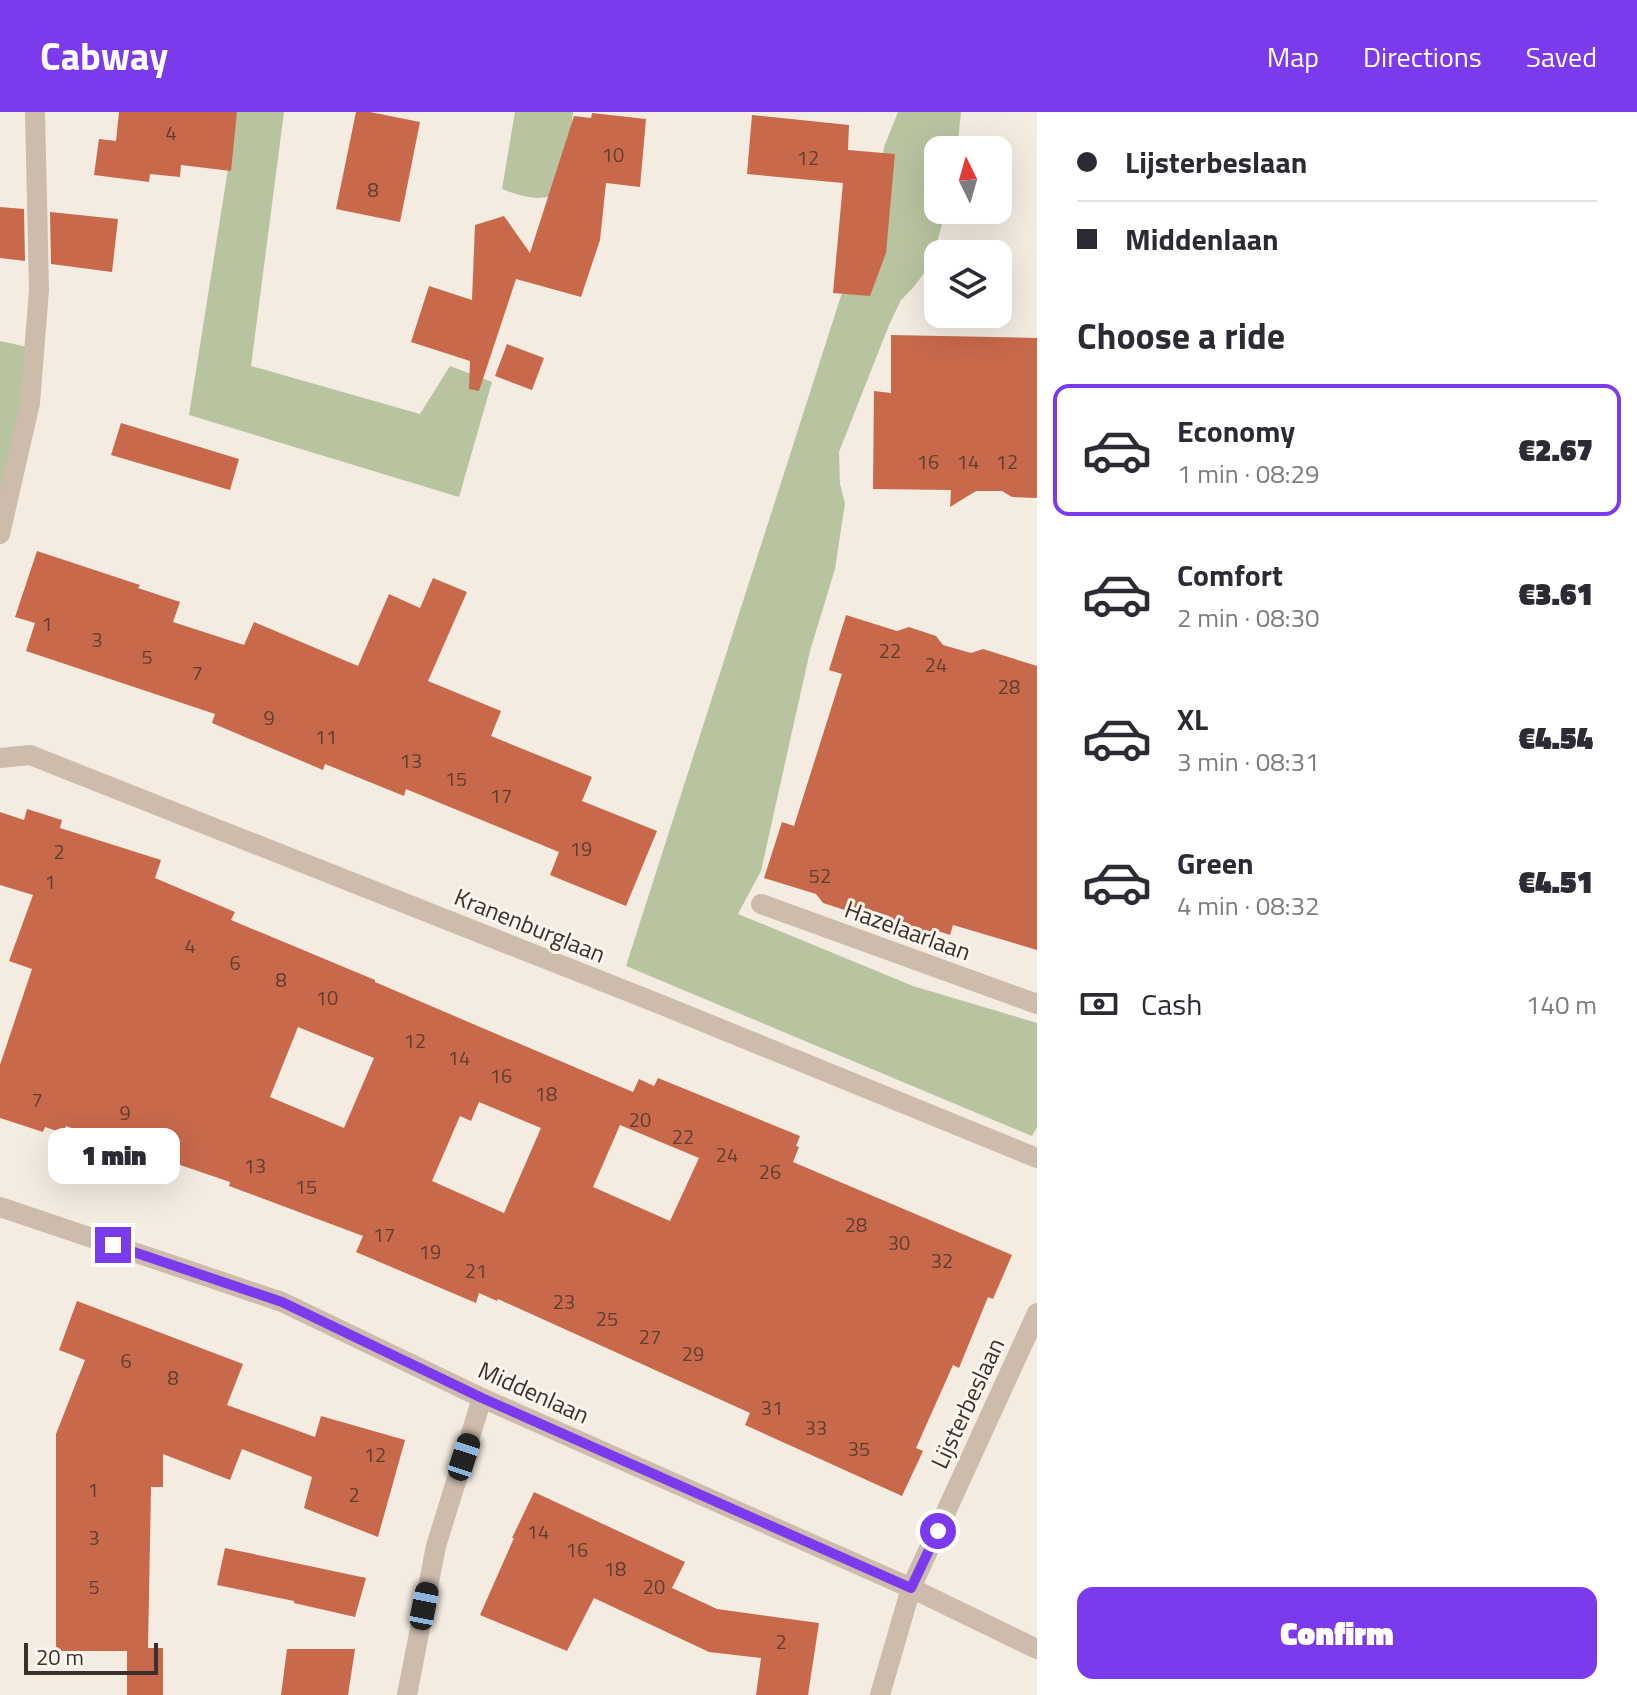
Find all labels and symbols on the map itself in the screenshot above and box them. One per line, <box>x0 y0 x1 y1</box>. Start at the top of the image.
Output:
house number: 4 <box>165 117 177 148</box>
north arrow <box>924 136 1012 224</box>
house number: 10 <box>602 139 624 170</box>
house number: 12 <box>797 142 819 173</box>
house number: 8 <box>367 174 379 205</box>
house number: 16 <box>917 446 939 477</box>
house number: 14 <box>957 446 979 477</box>
house number: 12 <box>996 446 1018 477</box>
house number: 1 <box>41 608 53 639</box>
house number: 3 <box>91 624 103 655</box>
house number: 22 <box>879 635 901 666</box>
house number: 5 <box>141 641 153 672</box>
house number: 24 <box>925 649 947 680</box>
house number: 7 <box>191 657 203 688</box>
house number: 28 <box>998 671 1020 702</box>
house number: 9 <box>263 702 275 733</box>
house number: 11 <box>315 721 337 752</box>
house number: 13 <box>400 745 422 776</box>
house number: 15 <box>445 763 467 794</box>
house number: 17 <box>490 780 512 811</box>
house number: 19 <box>570 833 592 864</box>
house number: 2 <box>53 836 65 867</box>
house number: 52 <box>809 860 831 891</box>
house number: 1 <box>44 866 56 897</box>
street label: Kranenburglaan <box>449 878 611 972</box>
street label: Hazelaarlaan <box>840 891 976 969</box>
house number: 4 <box>184 930 196 961</box>
house number: 6 <box>229 947 241 978</box>
house number: 8 <box>275 964 287 995</box>
house number: 10 <box>316 982 338 1013</box>
house number: 12 <box>404 1025 426 1056</box>
house number: 14 <box>448 1042 470 1073</box>
house number: 16 <box>490 1060 512 1091</box>
house number: 18 <box>535 1078 557 1109</box>
house number: 7 <box>31 1084 43 1115</box>
house number: 9 <box>119 1097 131 1128</box>
house number: 20 <box>629 1104 651 1135</box>
house number: 22 <box>672 1121 694 1152</box>
callout: 1 min <box>47 1129 179 1185</box>
house number: 24 <box>716 1139 738 1170</box>
house number: 13 <box>244 1150 266 1181</box>
house number: 26 <box>759 1156 781 1187</box>
house number: 15 <box>295 1171 317 1202</box>
house number: 28 <box>845 1209 867 1240</box>
house number: 17 <box>373 1219 395 1250</box>
route end <box>95 1227 131 1263</box>
house number: 30 <box>888 1227 910 1258</box>
house number: 19 <box>419 1236 441 1267</box>
house number: 32 <box>931 1245 953 1276</box>
house number: 21 <box>465 1255 487 1286</box>
house number: 23 <box>553 1286 575 1317</box>
house number: 25 <box>596 1303 618 1334</box>
house number: 27 <box>639 1321 661 1352</box>
street label: Lijsterbeslaan <box>921 1332 1013 1474</box>
house number: 29 <box>682 1338 704 1369</box>
house number: 6 <box>120 1345 132 1376</box>
street label: Middenlaan <box>473 1351 595 1433</box>
house number: 8 <box>167 1362 179 1393</box>
house number: 31 <box>761 1392 783 1423</box>
house number: 33 <box>805 1412 827 1443</box>
car <box>445 1430 483 1484</box>
house number: 35 <box>848 1433 870 1464</box>
house number: 12 <box>364 1439 386 1470</box>
house number: 1 <box>87 1474 99 1505</box>
house number: 2 <box>348 1479 360 1510</box>
route start <box>920 1513 956 1549</box>
house number: 14 <box>527 1516 549 1547</box>
house number: 3 <box>88 1522 100 1553</box>
house number: 16 <box>566 1534 588 1565</box>
house number: 18 <box>604 1553 626 1584</box>
house number: 5 <box>88 1571 100 1602</box>
house number: 20 <box>643 1571 665 1602</box>
car <box>408 1580 440 1632</box>
house number: 2 <box>775 1626 787 1657</box>
scale bar <box>24 1639 158 1675</box>

